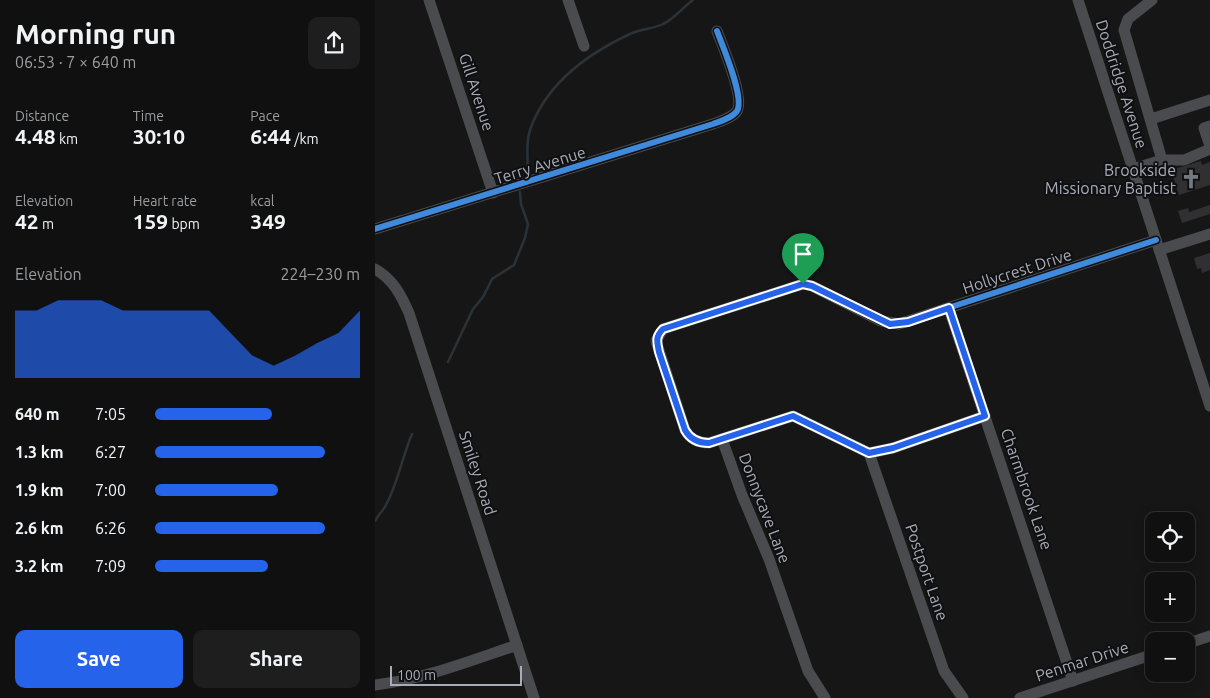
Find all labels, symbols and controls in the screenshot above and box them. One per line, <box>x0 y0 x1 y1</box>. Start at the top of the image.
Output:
button: share <box>308 17 360 69</box>
street label: Doddridge Avenue <box>1093 17 1151 151</box>
text: Morning run <box>15 18 176 49</box>
street label: Gill Avenue <box>456 51 498 133</box>
text: 06:53 · 7 × 640 m <box>15 53 136 71</box>
text: Distance <box>15 108 69 124</box>
text: Time <box>133 108 164 124</box>
text: Pace <box>250 108 280 124</box>
text: 4.48 <box>15 124 56 148</box>
text: 30:10 <box>133 124 185 148</box>
text: 6:44 <box>250 124 291 148</box>
text: km <box>56 131 78 147</box>
text: /km <box>291 131 319 147</box>
street label: Terry Avenue <box>492 143 588 187</box>
place label: Brookside Missionary Baptist <box>1045 161 1177 197</box>
church icon: Brookside Missionary Baptist <box>1180 168 1202 190</box>
text: Elevation <box>15 193 73 209</box>
text: Heart rate <box>133 193 197 209</box>
text: kcal <box>250 193 275 209</box>
text: 42 <box>15 209 39 233</box>
text: 159 <box>133 209 168 233</box>
text: 349 <box>250 209 286 233</box>
text: m <box>39 216 54 232</box>
text: bpm <box>168 216 200 232</box>
pin <box>782 233 824 284</box>
icon: arrive <box>789 240 817 268</box>
street label: Hollycrest Drive <box>960 245 1074 297</box>
text: Elevation <box>15 265 82 283</box>
text: 224–230 m <box>280 265 360 283</box>
text: 640 m <box>15 405 60 423</box>
text: 7:05 <box>95 405 126 423</box>
street label: Charmbrook Lane <box>998 426 1056 552</box>
street label: Smiley Road <box>456 429 500 517</box>
text: 1.3 km <box>15 443 64 461</box>
text: 6:27 <box>95 443 126 461</box>
street label: Donnycave Lane <box>736 450 794 566</box>
text: 1.9 km <box>15 481 64 499</box>
text: 7:00 <box>95 481 126 499</box>
map controls <box>1145 512 1195 682</box>
button: locate <box>1145 512 1195 562</box>
text: 2.6 km <box>15 519 64 537</box>
text: 6:26 <box>95 519 126 537</box>
street label: Postport Lane <box>902 521 952 623</box>
text: 3.2 km <box>15 557 64 575</box>
text: 7:09 <box>95 557 126 575</box>
button: + <box>1145 572 1195 622</box>
button: Save <box>15 630 183 688</box>
button: Share <box>193 630 360 688</box>
button: − <box>1145 632 1195 682</box>
street label: Penmar Drive <box>1033 637 1131 685</box>
scale bar <box>390 663 523 686</box>
text: 100 m <box>397 667 436 683</box>

